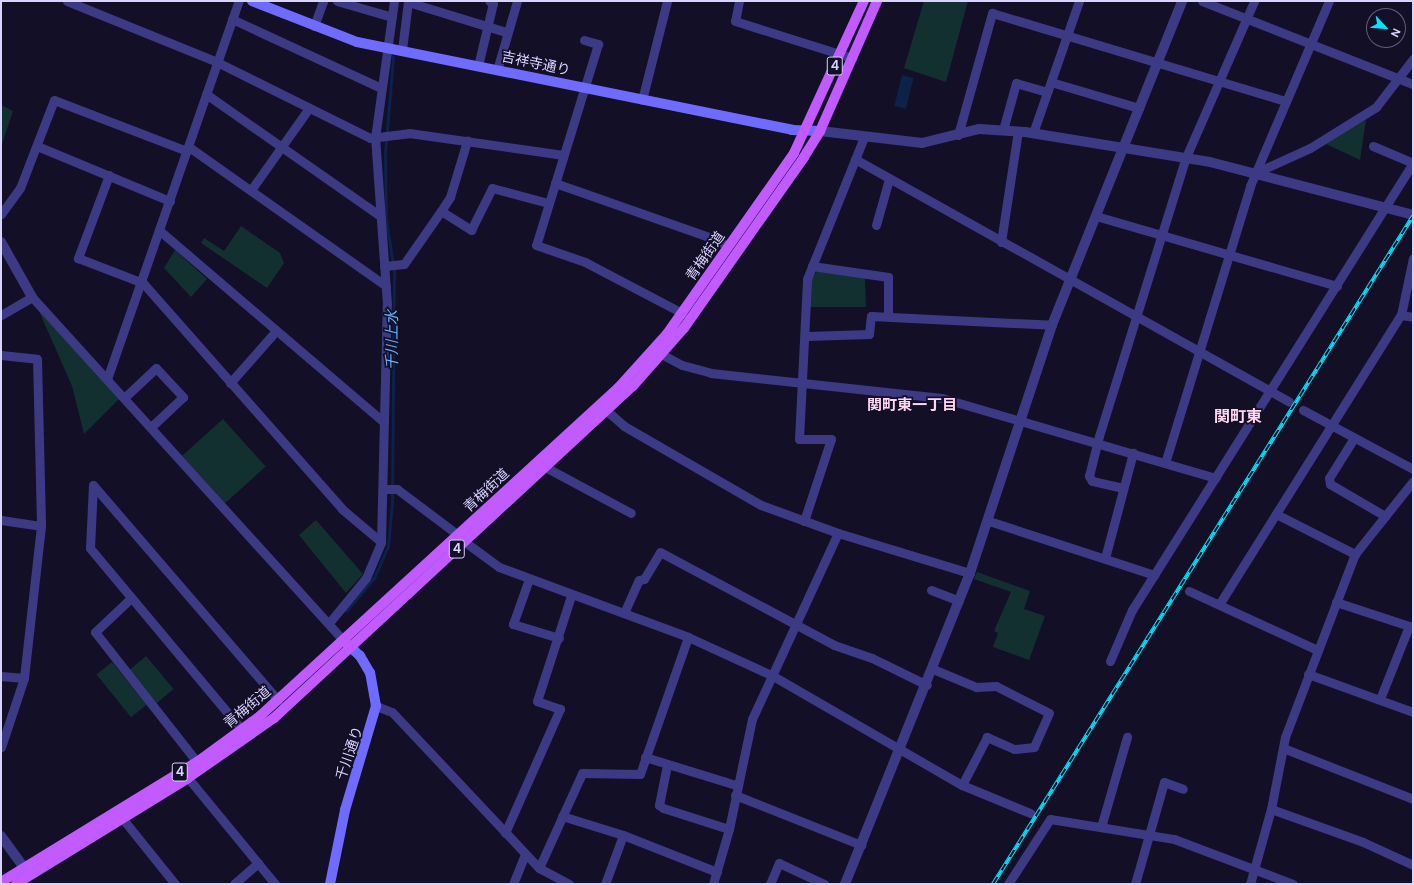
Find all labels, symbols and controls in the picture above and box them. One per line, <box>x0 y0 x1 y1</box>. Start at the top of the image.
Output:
north arrow <box>1366 8 1406 48</box>
text: N <box>1388 26 1404 39</box>
street label: 吉祥寺通り <box>500 48 572 78</box>
road number: 4 <box>826 55 844 77</box>
street label: 青梅街道 <box>682 228 728 284</box>
water label: 千川上水 <box>384 310 402 370</box>
district label: 関町東一丁目 <box>867 397 957 415</box>
district label: 関町東 <box>1214 407 1262 427</box>
street label: 青梅街道 <box>460 465 512 515</box>
road number: 4 <box>448 538 466 560</box>
street label: 青梅街道 <box>220 683 274 731</box>
street label: 千川通り <box>332 724 366 782</box>
road number: 4 <box>171 761 189 783</box>

